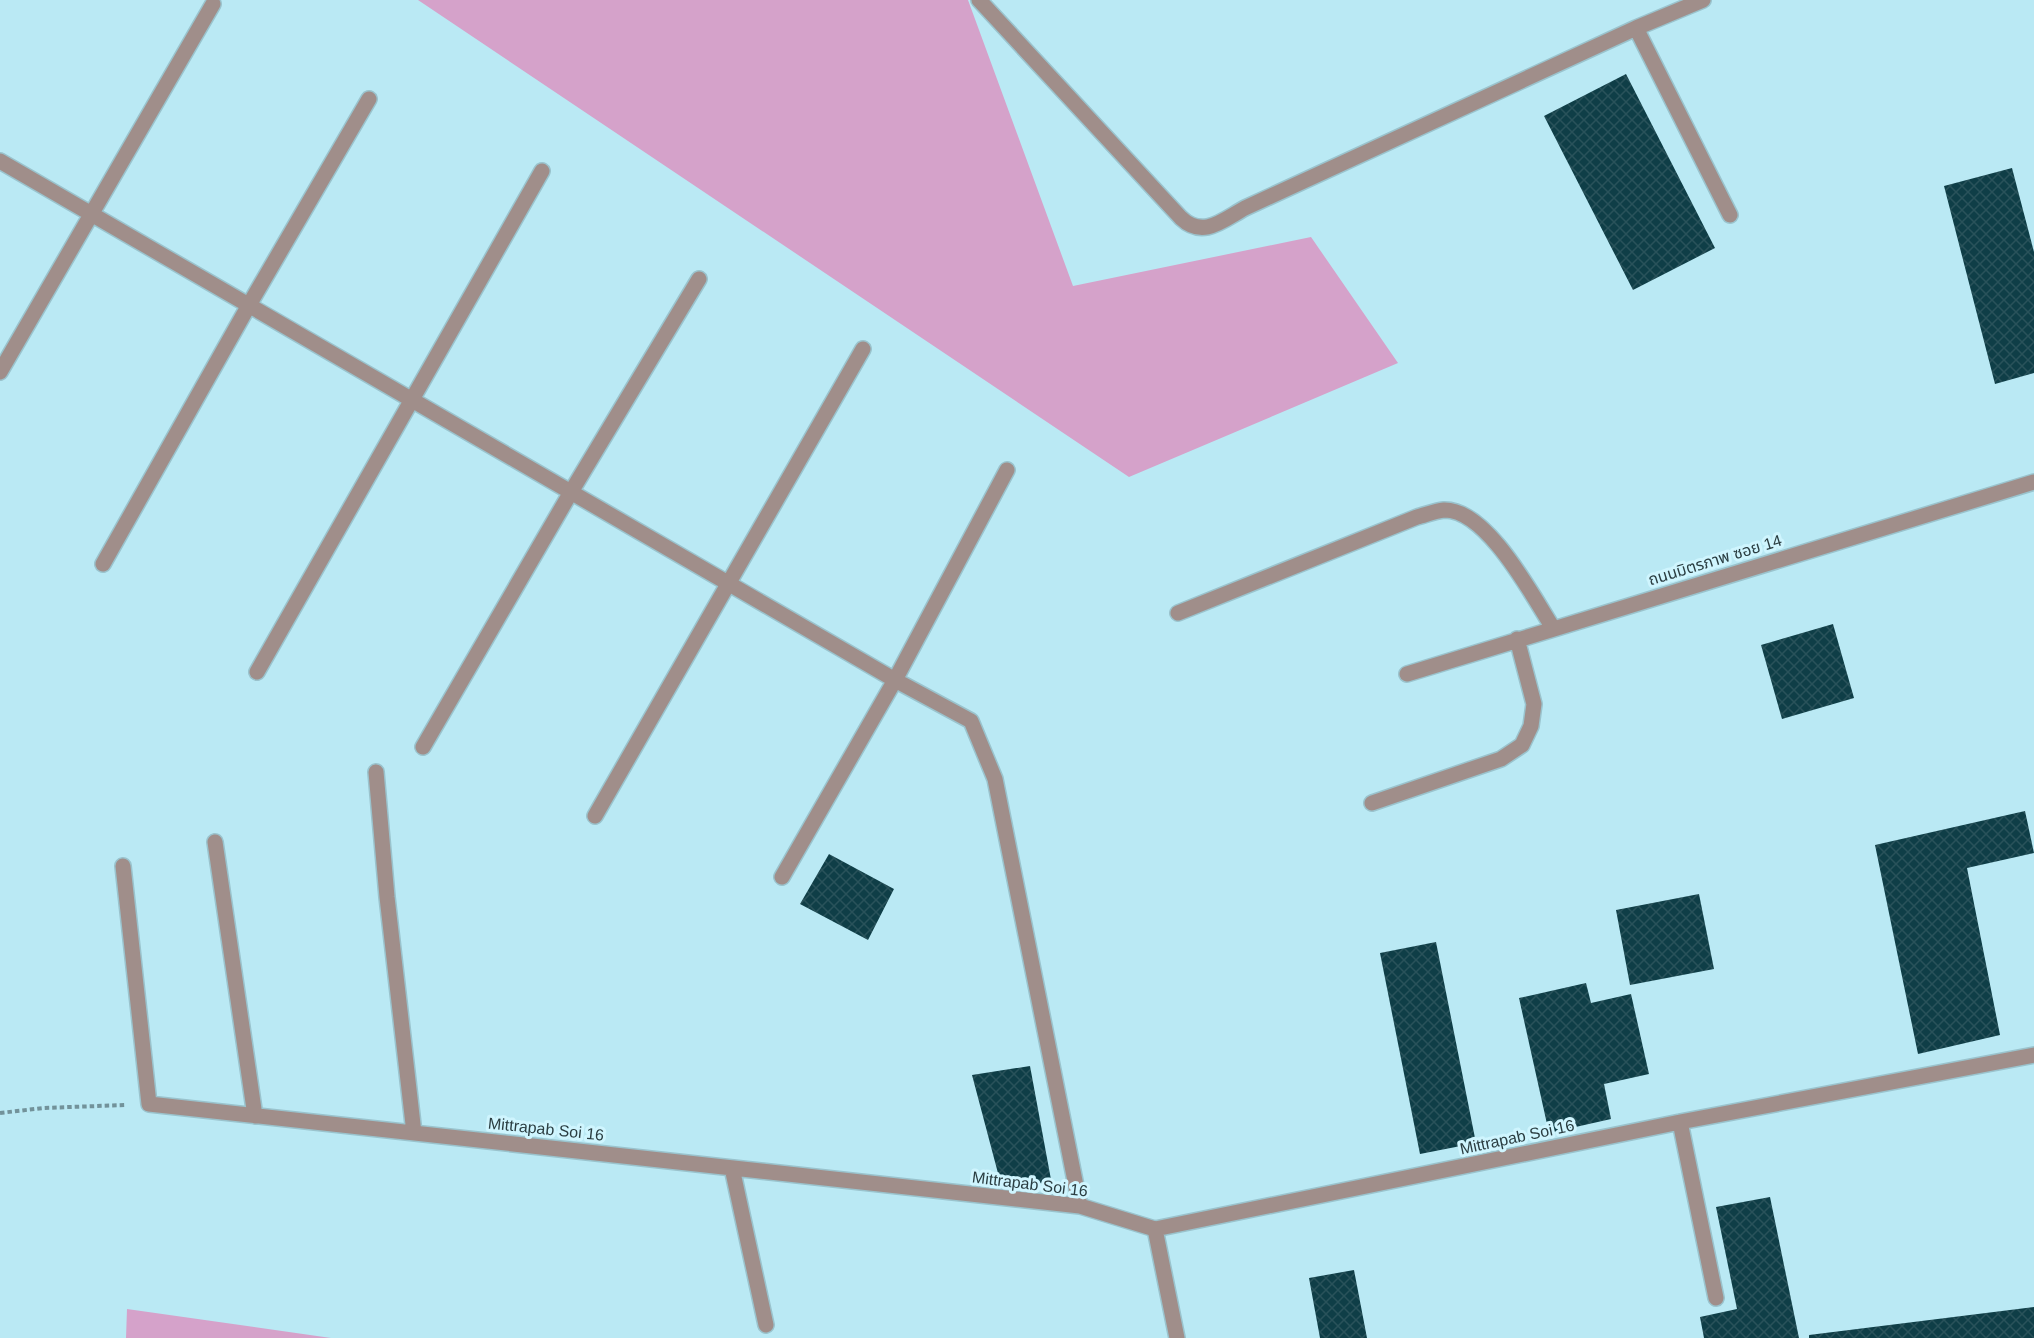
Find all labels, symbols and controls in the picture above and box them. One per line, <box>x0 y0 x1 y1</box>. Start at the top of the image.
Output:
street label: ถนนมิตรภาพ ซอย 14 <box>1646 532 1784 588</box>
street label: Mittrapab Soi 16 <box>487 1114 605 1144</box>
street label: Mittrapab Soi 16 <box>1458 1117 1576 1157</box>
street label: Mittrapab Soi 16 <box>971 1168 1089 1200</box>

